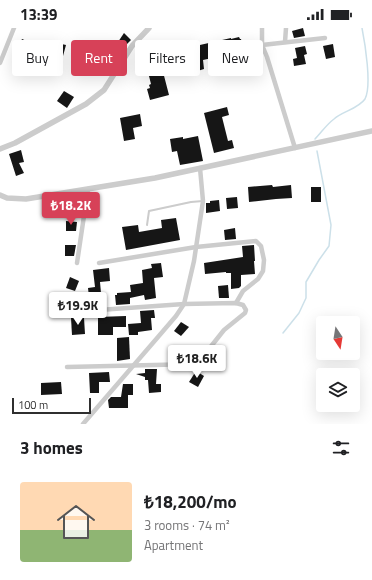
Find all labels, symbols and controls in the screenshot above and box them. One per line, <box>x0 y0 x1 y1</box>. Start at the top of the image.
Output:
text: 13:39 <box>20 3 57 26</box>
chip: Buy <box>12 40 63 76</box>
chip: Rent <box>71 40 127 76</box>
chip: Filters <box>135 40 200 76</box>
chip: New <box>208 40 263 76</box>
pin: ₺18.2K <box>38 192 104 226</box>
text: ₺18.2K <box>51 195 91 215</box>
pin: ₺19.9K <box>45 292 111 326</box>
text: ₺19.9K <box>58 295 98 315</box>
north arrow <box>316 316 360 360</box>
map controls <box>316 316 360 412</box>
pin: ₺18.6K <box>164 345 230 379</box>
text: ₺18.6K <box>177 348 217 368</box>
button: layers <box>316 368 360 412</box>
scale bar <box>12 396 91 415</box>
text: 100 m <box>18 397 48 413</box>
text: 3 homes <box>20 435 83 461</box>
icon: filters <box>330 437 352 459</box>
text: ₺18,200/mo <box>144 489 237 515</box>
icon: home <box>52 498 100 546</box>
text: 3 rooms · 74 m² <box>144 515 230 535</box>
text: Apartment <box>144 535 203 555</box>

